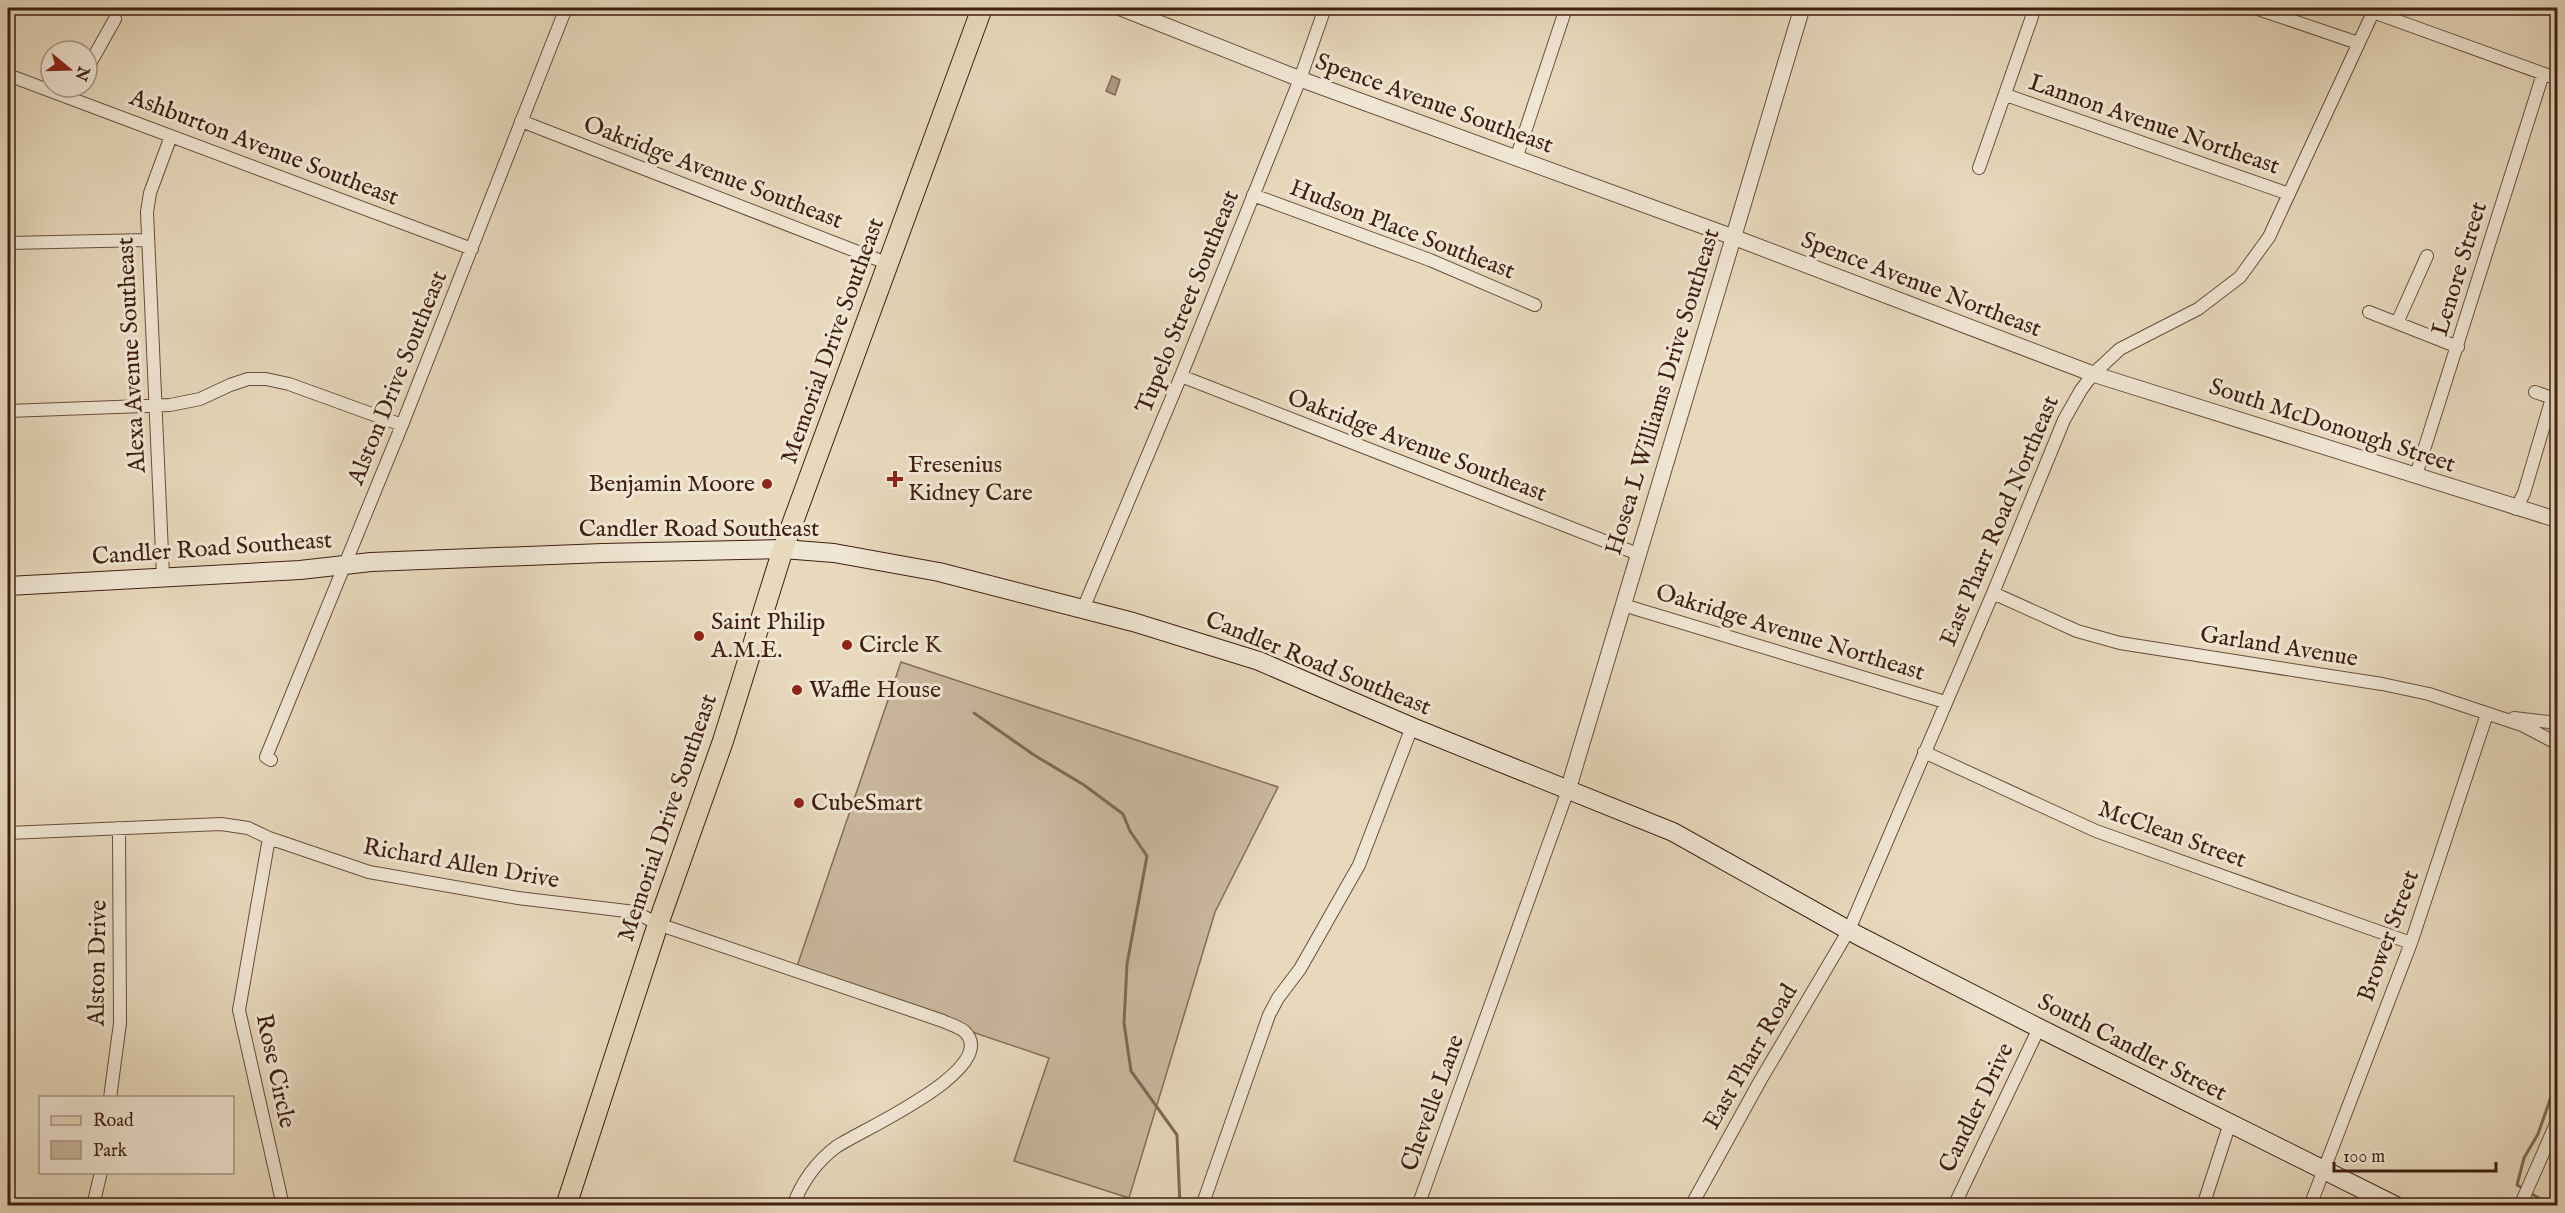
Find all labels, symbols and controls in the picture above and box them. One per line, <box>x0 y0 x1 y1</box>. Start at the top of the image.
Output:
north arrow <box>39 39 99 99</box>
street label: Spence Avenue Southeast <box>1311 47 1557 161</box>
text: N <box>70 62 93 83</box>
street label: Lannon Avenue Northeast <box>2025 67 2283 183</box>
street label: Ashburton Avenue Southeast <box>124 82 403 214</box>
street label: Oakridge Avenue Southeast <box>579 109 847 237</box>
street label: Hudson Place Southeast <box>1285 173 1519 287</box>
street label: Tupelo Street Southeast <box>1129 186 1247 418</box>
street label: Lenore Street <box>2425 198 2495 340</box>
street label: Memorial Drive Southeast <box>774 214 892 468</box>
street label: Hosea L Williams Drive Southeast <box>1599 225 1727 559</box>
street label: Spence Avenue Northeast <box>1796 225 2046 345</box>
street label: Alexa Avenue Southeast <box>110 236 154 475</box>
street label: Alston Drive Southeast <box>341 266 455 490</box>
street label: South McDonough Street <box>2205 372 2459 480</box>
street label: Oakridge Avenue Southeast <box>1283 382 1551 510</box>
street label: East Pharr Road Northeast <box>1933 391 2067 651</box>
place label: Fresenius Kidney Care <box>908 450 1033 509</box>
place label: Benjamin Moore <box>588 469 755 500</box>
marker: Fresenius Kidney Care <box>886 470 904 488</box>
marker: Benjamin Moore <box>760 477 774 491</box>
street label: Candler Road Southeast <box>579 514 819 545</box>
street label: Candler Road Southeast <box>91 525 333 573</box>
street label: Oakridge Avenue Northeast <box>1652 577 1928 689</box>
street label: Candler Road Southeast <box>1201 605 1435 723</box>
place label: Saint Philip A.M.E. <box>710 607 825 666</box>
street label: Garland Avenue <box>2198 619 2360 675</box>
marker: Saint Philip A.M.E. <box>692 629 706 643</box>
place label: Circle K <box>859 630 942 661</box>
marker: Circle K <box>840 638 854 652</box>
place label: Waffle House <box>809 675 941 706</box>
marker: Waffle House <box>790 683 804 697</box>
street label: Memorial Drive Southeast <box>611 690 725 946</box>
place label: CubeSmart <box>811 788 923 819</box>
street label: McClean Street <box>2094 794 2250 876</box>
marker: CubeSmart <box>792 796 806 810</box>
street label: Richard Allen Drive <box>360 831 562 897</box>
street label: Brower Street <box>2351 866 2427 1006</box>
street label: Alston Drive <box>81 900 115 1027</box>
street label: East Pharr Road <box>1697 978 1805 1135</box>
street label: South Candler Street <box>2032 987 2232 1109</box>
street label: Rose Circle <box>248 1011 302 1131</box>
street label: Chevelle Lane <box>1394 1031 1472 1175</box>
street label: Candler Drive <box>1932 1038 2022 1178</box>
legend <box>39 1096 234 1174</box>
text: Road <box>93 1110 134 1133</box>
scale bar <box>2334 1135 2496 1173</box>
text: Park <box>93 1140 128 1163</box>
text: 100 m <box>2343 1146 2385 1169</box>

